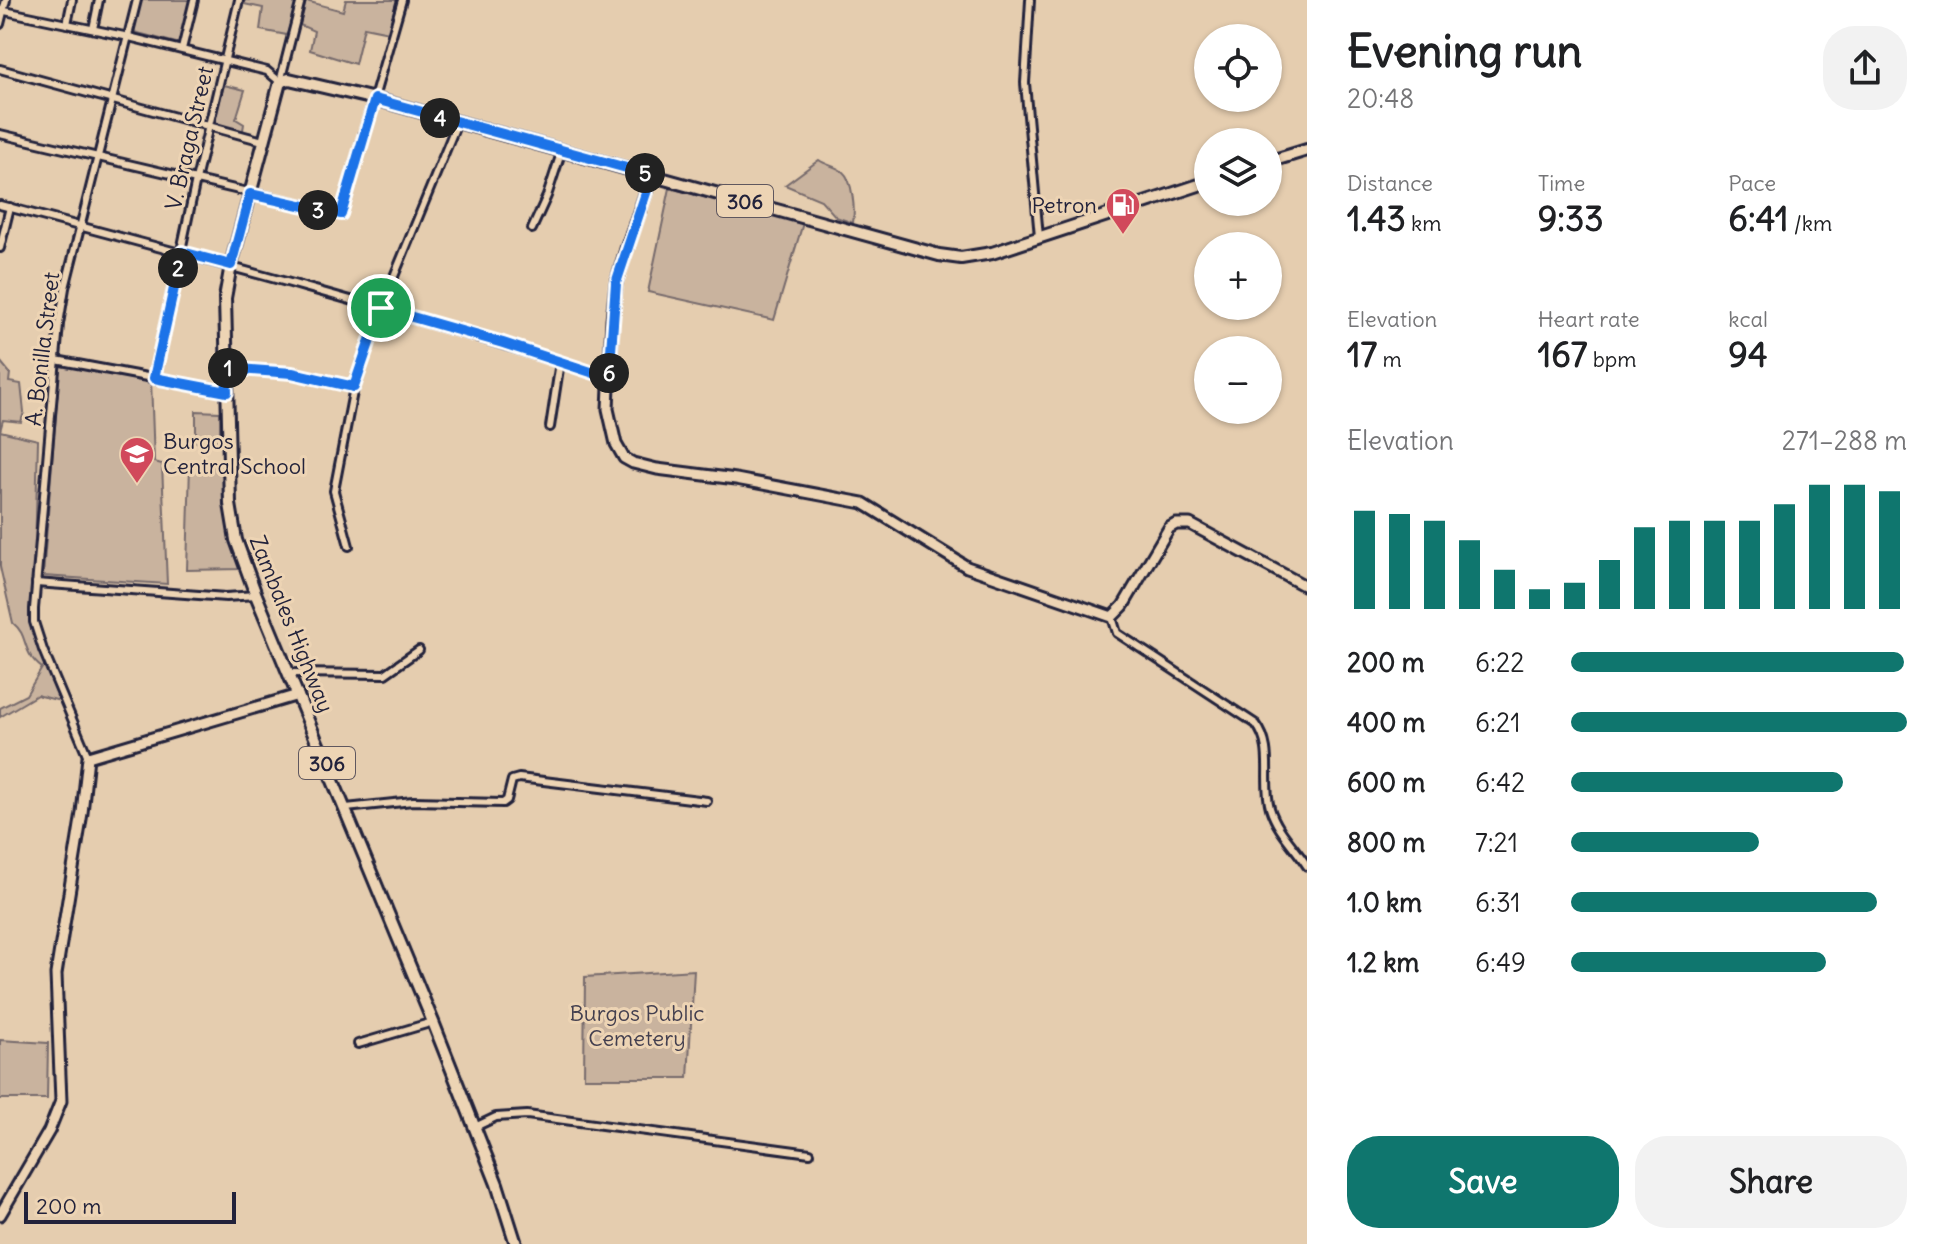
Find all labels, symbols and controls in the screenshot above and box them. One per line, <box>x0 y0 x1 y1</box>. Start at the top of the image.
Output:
map controls <box>1194 24 1282 424</box>
button: locate <box>1194 24 1282 112</box>
text: Evening run <box>1347 24 1582 79</box>
button: share <box>1823 26 1907 110</box>
street label: V. Braga Street <box>159 63 219 213</box>
text: 20:48 <box>1347 82 1414 115</box>
pin: 4 <box>420 98 460 138</box>
text: 4 <box>434 104 446 132</box>
button: layers <box>1194 128 1282 216</box>
pin: 5 <box>625 153 665 193</box>
text: 5 <box>639 159 651 187</box>
text: Distance <box>1347 169 1433 197</box>
text: Time <box>1538 169 1585 197</box>
text: Pace <box>1728 169 1776 197</box>
road number: 306 <box>717 185 773 217</box>
fuel station icon: Petron <box>1104 186 1142 236</box>
pin: 3 <box>298 190 338 230</box>
place label: Petron <box>1031 191 1097 219</box>
text: 3 <box>312 196 324 224</box>
text: 1.43 <box>1347 197 1406 240</box>
text: 9:33 <box>1538 197 1604 240</box>
text: 6:41 <box>1728 197 1788 240</box>
text: km <box>1406 209 1442 237</box>
text: /km <box>1788 209 1832 237</box>
button: + <box>1194 232 1282 320</box>
pin: 2 <box>158 248 198 288</box>
text: 2 <box>172 254 184 282</box>
street label: A. Bonilla Street <box>19 271 65 427</box>
pin <box>347 274 415 342</box>
icon: arrive <box>359 286 403 330</box>
text: Elevation <box>1347 305 1437 333</box>
text: Heart rate <box>1538 305 1640 333</box>
text: kcal <box>1728 305 1768 333</box>
text: 17 <box>1347 333 1377 376</box>
text: 167 <box>1538 333 1587 376</box>
text: 94 <box>1728 333 1768 376</box>
button: − <box>1194 336 1282 424</box>
text: m <box>1377 345 1402 373</box>
text: bpm <box>1587 345 1637 373</box>
pin: 1 <box>208 348 248 388</box>
pin: 6 <box>589 353 629 393</box>
text: 1 <box>224 354 232 382</box>
text: 6 <box>603 359 615 387</box>
text: Elevation <box>1347 424 1454 457</box>
text: 271–288 m <box>1782 424 1907 457</box>
place label: Burgos Central School <box>163 427 306 480</box>
school or university icon: Burgos Central School <box>118 435 156 485</box>
street label: Zambales Highway <box>244 531 340 717</box>
text: 200 m <box>1347 646 1424 679</box>
text: 6:22 <box>1475 646 1524 679</box>
text: 400 m <box>1347 706 1425 739</box>
text: 6:21 <box>1475 706 1520 739</box>
road number: 306 <box>299 747 355 779</box>
text: 600 m <box>1347 766 1425 799</box>
text: 6:42 <box>1475 766 1525 799</box>
text: 800 m <box>1347 826 1425 859</box>
text: 7:21 <box>1475 826 1518 859</box>
text: 1.0 km <box>1347 886 1422 919</box>
text: 6:31 <box>1475 886 1521 919</box>
text: 1.2 km <box>1347 946 1419 979</box>
text: 6:49 <box>1475 946 1526 979</box>
park label: Burgos Public Cemetery <box>569 999 705 1052</box>
button: Save <box>1347 1136 1619 1228</box>
button: Share <box>1635 1136 1907 1228</box>
scale bar <box>24 1188 236 1224</box>
text: 200 m <box>36 1192 102 1220</box>

